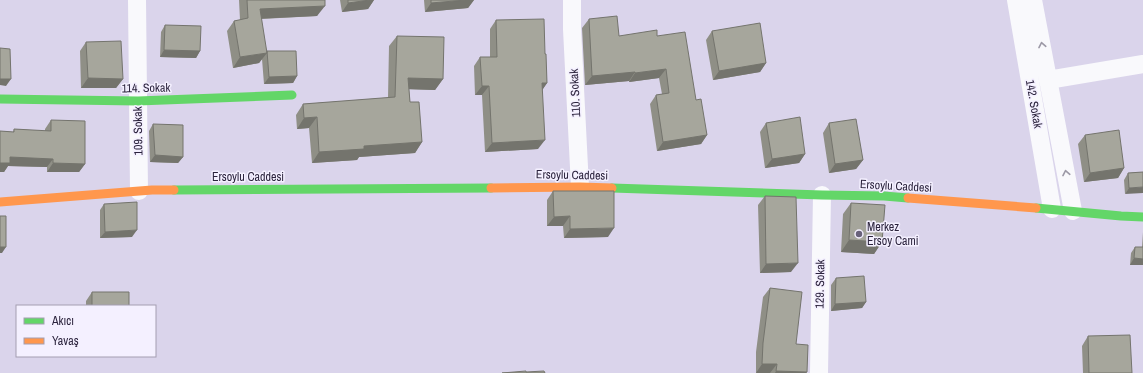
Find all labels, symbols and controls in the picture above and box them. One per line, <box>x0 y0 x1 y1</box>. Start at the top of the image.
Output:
one-way arrow <box>1038 42 1046 48</box>
street label: 110. Sokak <box>566 68 584 118</box>
street label: 142. Sokak <box>1022 78 1046 130</box>
street label: 114. Sokak <box>122 80 170 96</box>
street label: 109. Sokak <box>130 106 146 156</box>
street label: Ersoylu Caddesi <box>536 166 608 184</box>
street label: Ersoylu Caddesi <box>212 169 284 185</box>
one-way arrow <box>1062 170 1070 176</box>
street label: Ersoylu Caddesi <box>860 176 932 196</box>
place label: Merkez Ersoy Cami <box>867 219 918 249</box>
marker: Merkez Ersoy Cami <box>854 229 864 239</box>
street label: 129. Sokak <box>812 259 828 309</box>
legend <box>16 305 156 357</box>
text: Akıcı <box>51 313 74 329</box>
text: Yavaş <box>52 333 79 349</box>

